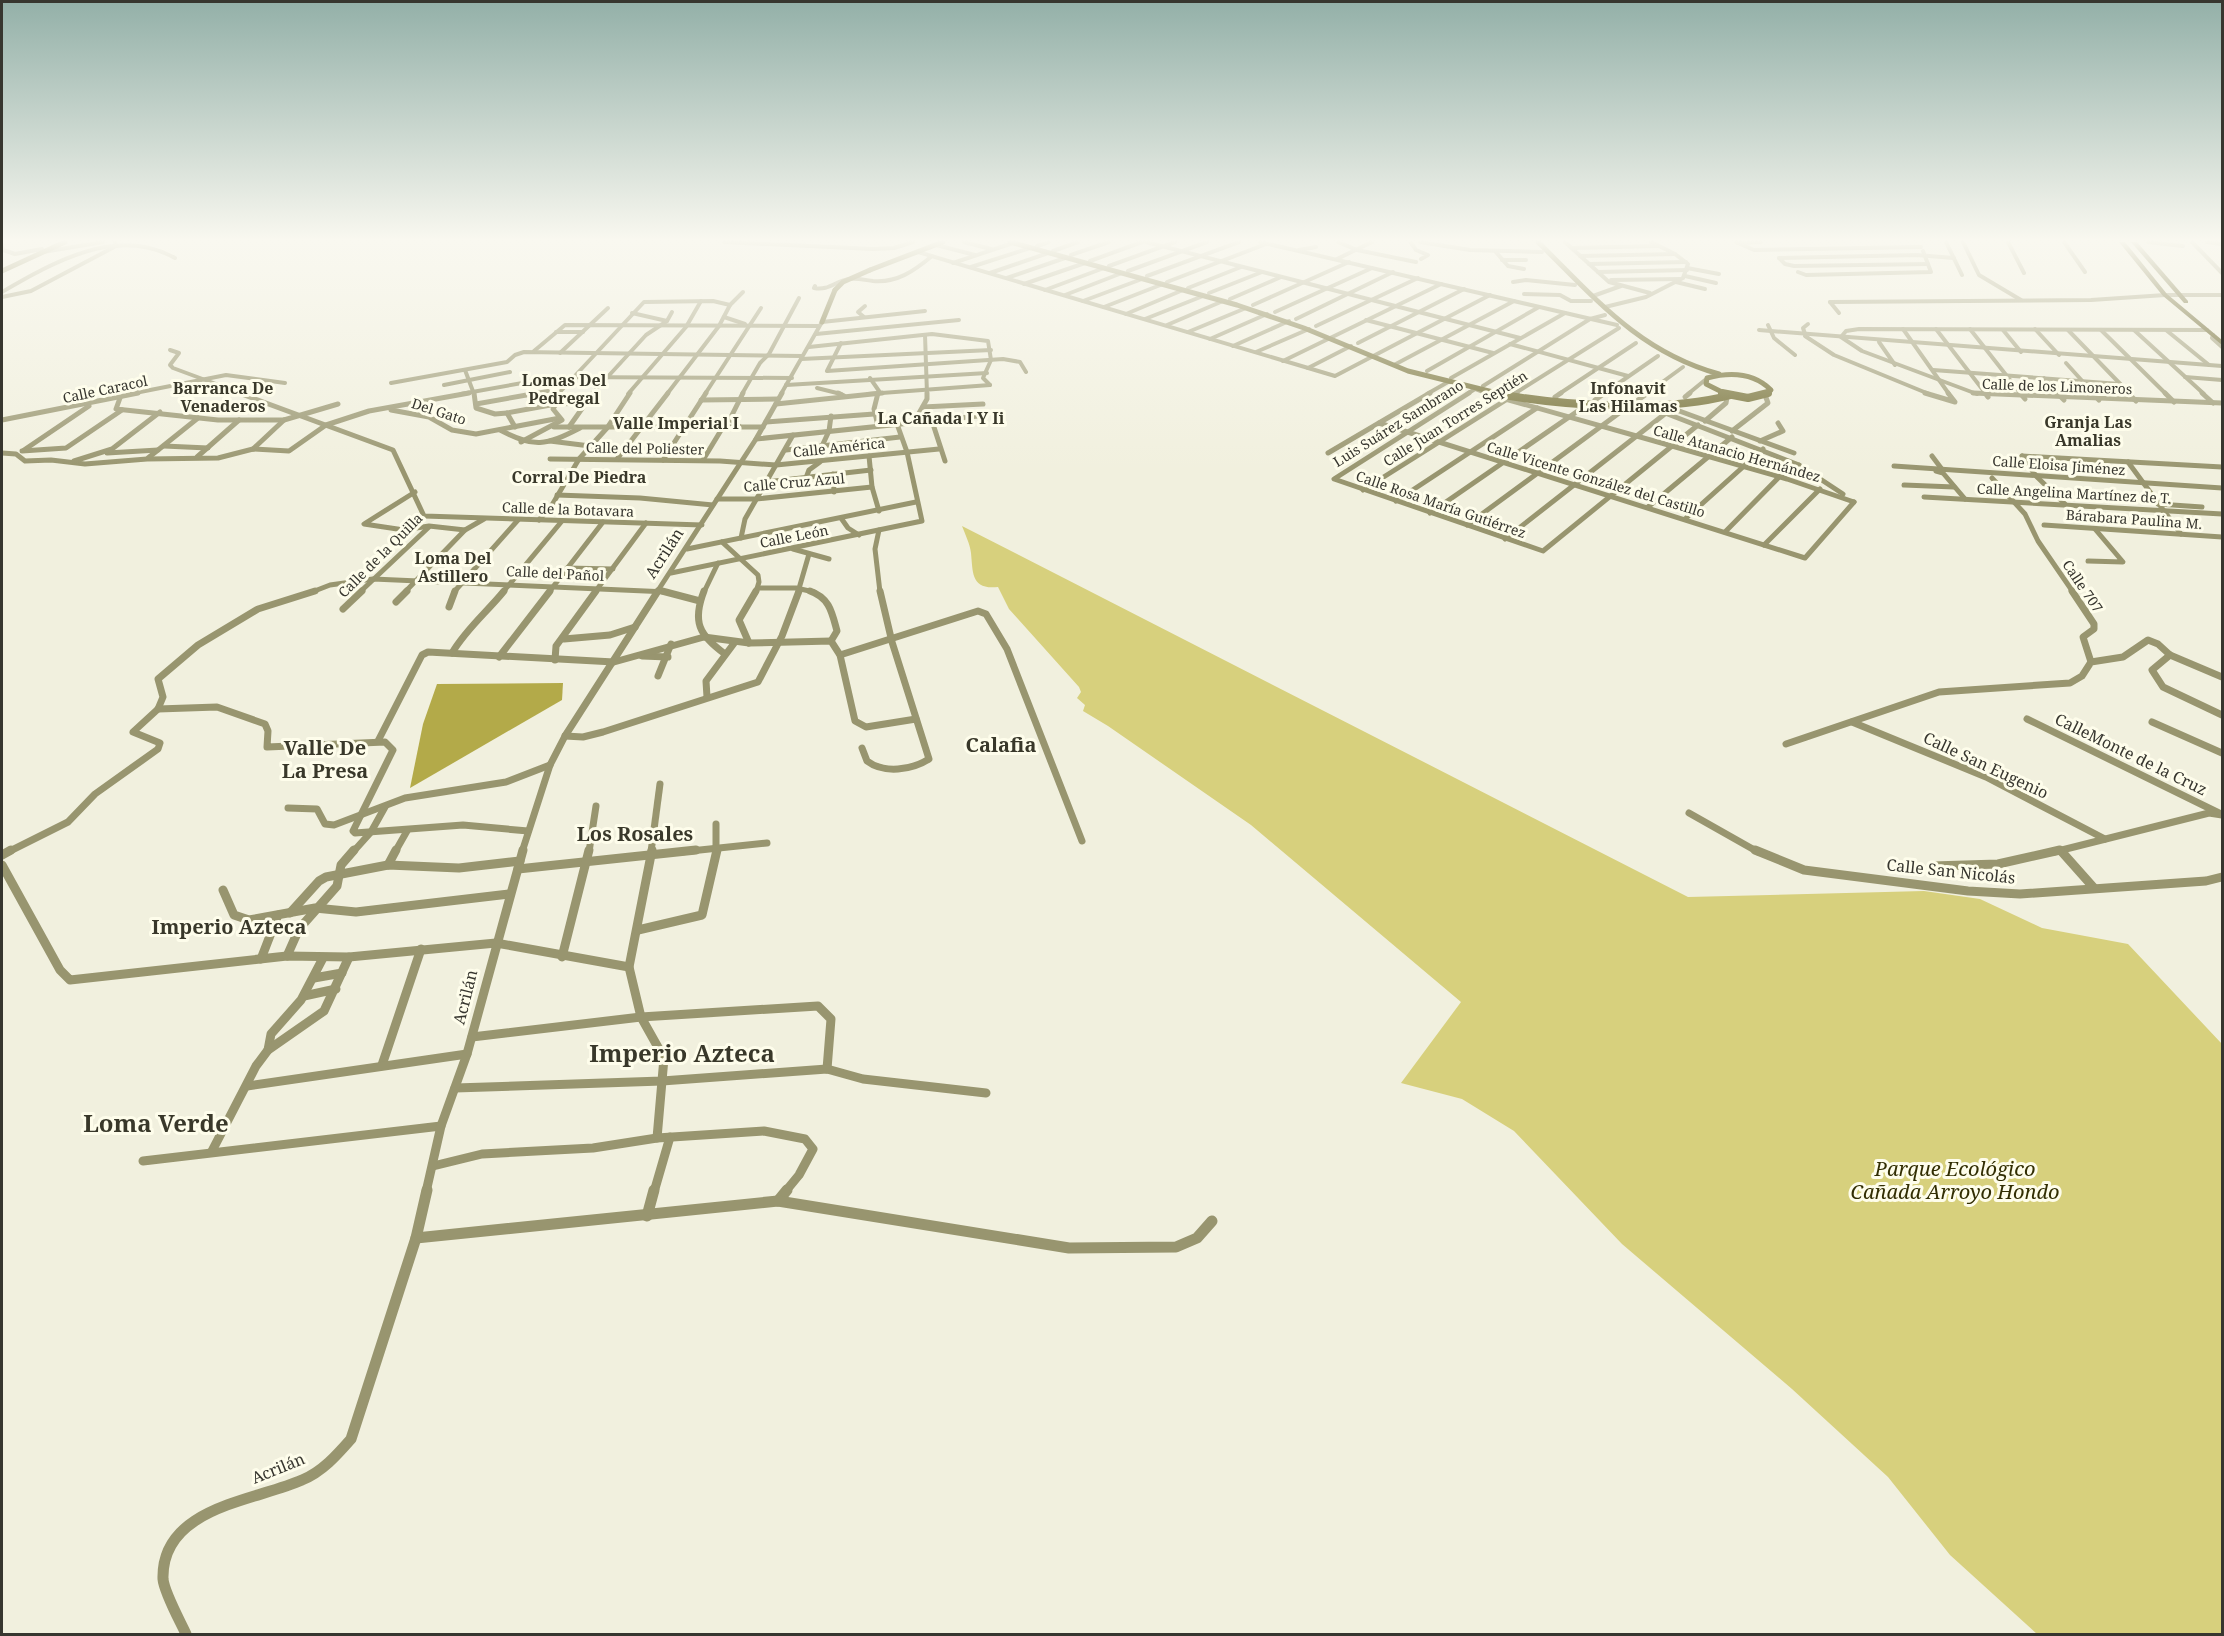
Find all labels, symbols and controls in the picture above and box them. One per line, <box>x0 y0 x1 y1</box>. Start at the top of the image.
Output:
street label: Calle Juan Torres Septién <box>1379 366 1531 470</box>
district label: Lomas Del Pedregal <box>522 369 607 409</box>
street label: Calle Caracol <box>61 371 150 407</box>
street label: Calle de los Limoneros <box>1982 374 2132 398</box>
street label: Luis Suárez Sambrano <box>1329 375 1467 471</box>
district label: Barranca De Venaderos <box>173 377 273 417</box>
district label: Infonavit Las Hilamas <box>1579 377 1678 417</box>
street label: Del Gato <box>409 393 469 429</box>
district label: La Cañada I Y Ii <box>878 407 1005 429</box>
district label: Granja Las Amalias <box>2044 411 2132 451</box>
district label: Valle Imperial I <box>613 412 739 434</box>
street label: Calle Atanacio Hernández <box>1651 420 1823 486</box>
street label: Calle América <box>792 433 886 461</box>
street label: Calle del Poliester <box>586 437 705 459</box>
street label: Calle Vicente González del Castillo <box>1484 437 1708 521</box>
street label: Calle Eloisa Jiménez <box>1992 451 2126 479</box>
district label: Corral De Piedra <box>512 466 647 488</box>
street label: Calle Rosa María Gutiérrez <box>1353 466 1529 542</box>
street label: Calle Cruz Azul <box>743 468 846 496</box>
street label: Calle Angelina Martínez de T. <box>1976 478 2172 508</box>
street label: Calle de la Botavara <box>502 497 634 521</box>
street label: Bárabara Paulina M. <box>2065 505 2203 533</box>
street label: Calle de la Quilla <box>334 509 426 601</box>
street label: Calle León <box>758 520 830 552</box>
street label: Acrilán <box>640 524 688 582</box>
district label: Loma Del Astillero <box>415 547 492 587</box>
street label: Calle 707 <box>2058 556 2108 616</box>
street label: Calle del Pañol <box>505 561 605 585</box>
street label: CalleMonte de la Cruz <box>2051 708 2211 800</box>
street label: Calle San Eugenio <box>1920 726 2052 804</box>
district label: Calafia <box>966 731 1036 758</box>
district label: Valle De La Presa <box>282 734 368 784</box>
district label: Los Rosales <box>577 820 693 847</box>
street label: Calle San Nicolás <box>1886 853 2016 889</box>
district label: Imperio Azteca <box>152 913 306 940</box>
street label: Acrilán <box>448 967 482 1027</box>
district label: Imperio Azteca <box>589 1036 775 1069</box>
district label: Loma Verde <box>83 1106 229 1139</box>
park label: Parque Ecológico Cañada Arroyo Hondo <box>1850 1155 2060 1205</box>
street label: Acrilán <box>248 1447 308 1489</box>

